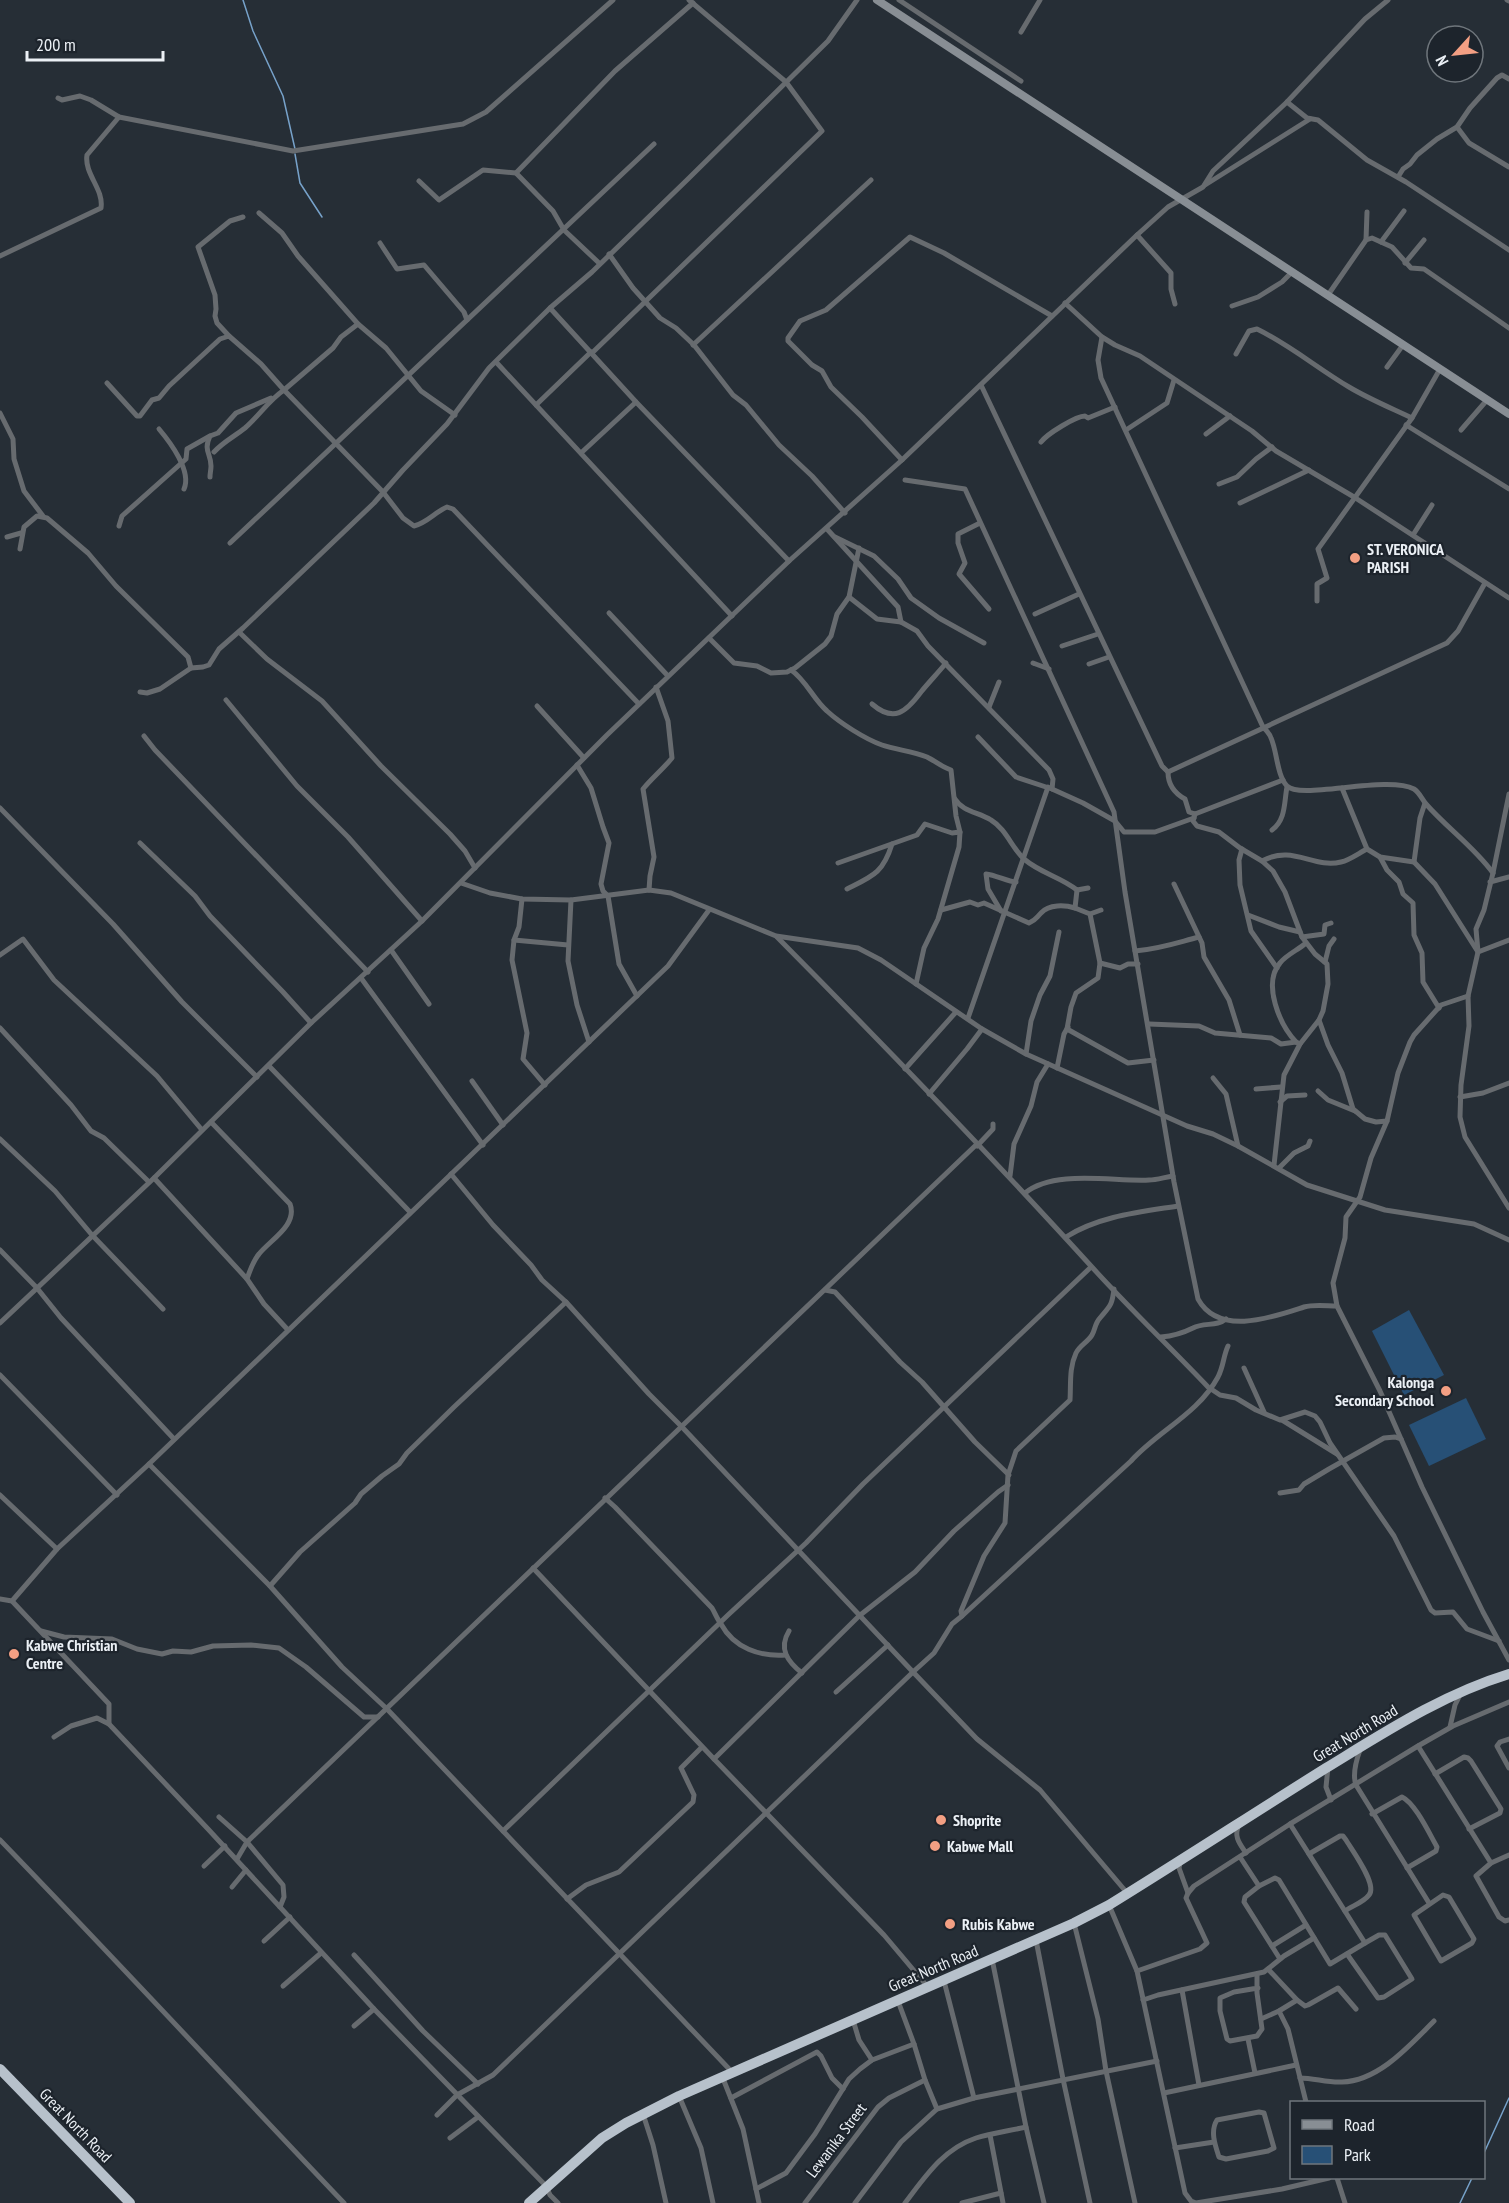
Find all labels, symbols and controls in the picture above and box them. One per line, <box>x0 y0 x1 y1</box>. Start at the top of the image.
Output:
scale bar <box>27 24 164 62</box>
north arrow <box>1425 24 1485 84</box>
text: 200 m <box>36 33 76 56</box>
text: N <box>1431 52 1453 69</box>
place label: ST. VERONICA PARISH <box>1367 539 1445 577</box>
marker: ST. VERONICA PARISH <box>1348 551 1362 565</box>
place label: Kalonga Secondary School <box>1335 1372 1434 1410</box>
marker: Kalonga Secondary School <box>1439 1384 1453 1398</box>
place label: Kabwe Christian Centre <box>26 1635 117 1673</box>
marker: Kabwe Christian Centre <box>7 1647 21 1661</box>
street label: Great North Road <box>1309 1700 1401 1766</box>
place label: Shoprite <box>953 1810 1001 1830</box>
marker: Shoprite <box>934 1813 948 1827</box>
place label: Kabwe Mall <box>947 1836 1013 1856</box>
marker: Kabwe Mall <box>928 1839 942 1853</box>
place label: Rubis Kabwe <box>962 1914 1035 1934</box>
marker: Rubis Kabwe <box>943 1917 957 1931</box>
street label: Great North Road <box>885 1940 981 1996</box>
street label: Great North Road <box>36 2084 116 2166</box>
street label: Lewanika Street <box>802 2098 871 2181</box>
legend <box>1290 2101 1485 2179</box>
text: Road <box>1344 2113 1375 2136</box>
text: Park <box>1344 2143 1371 2166</box>

